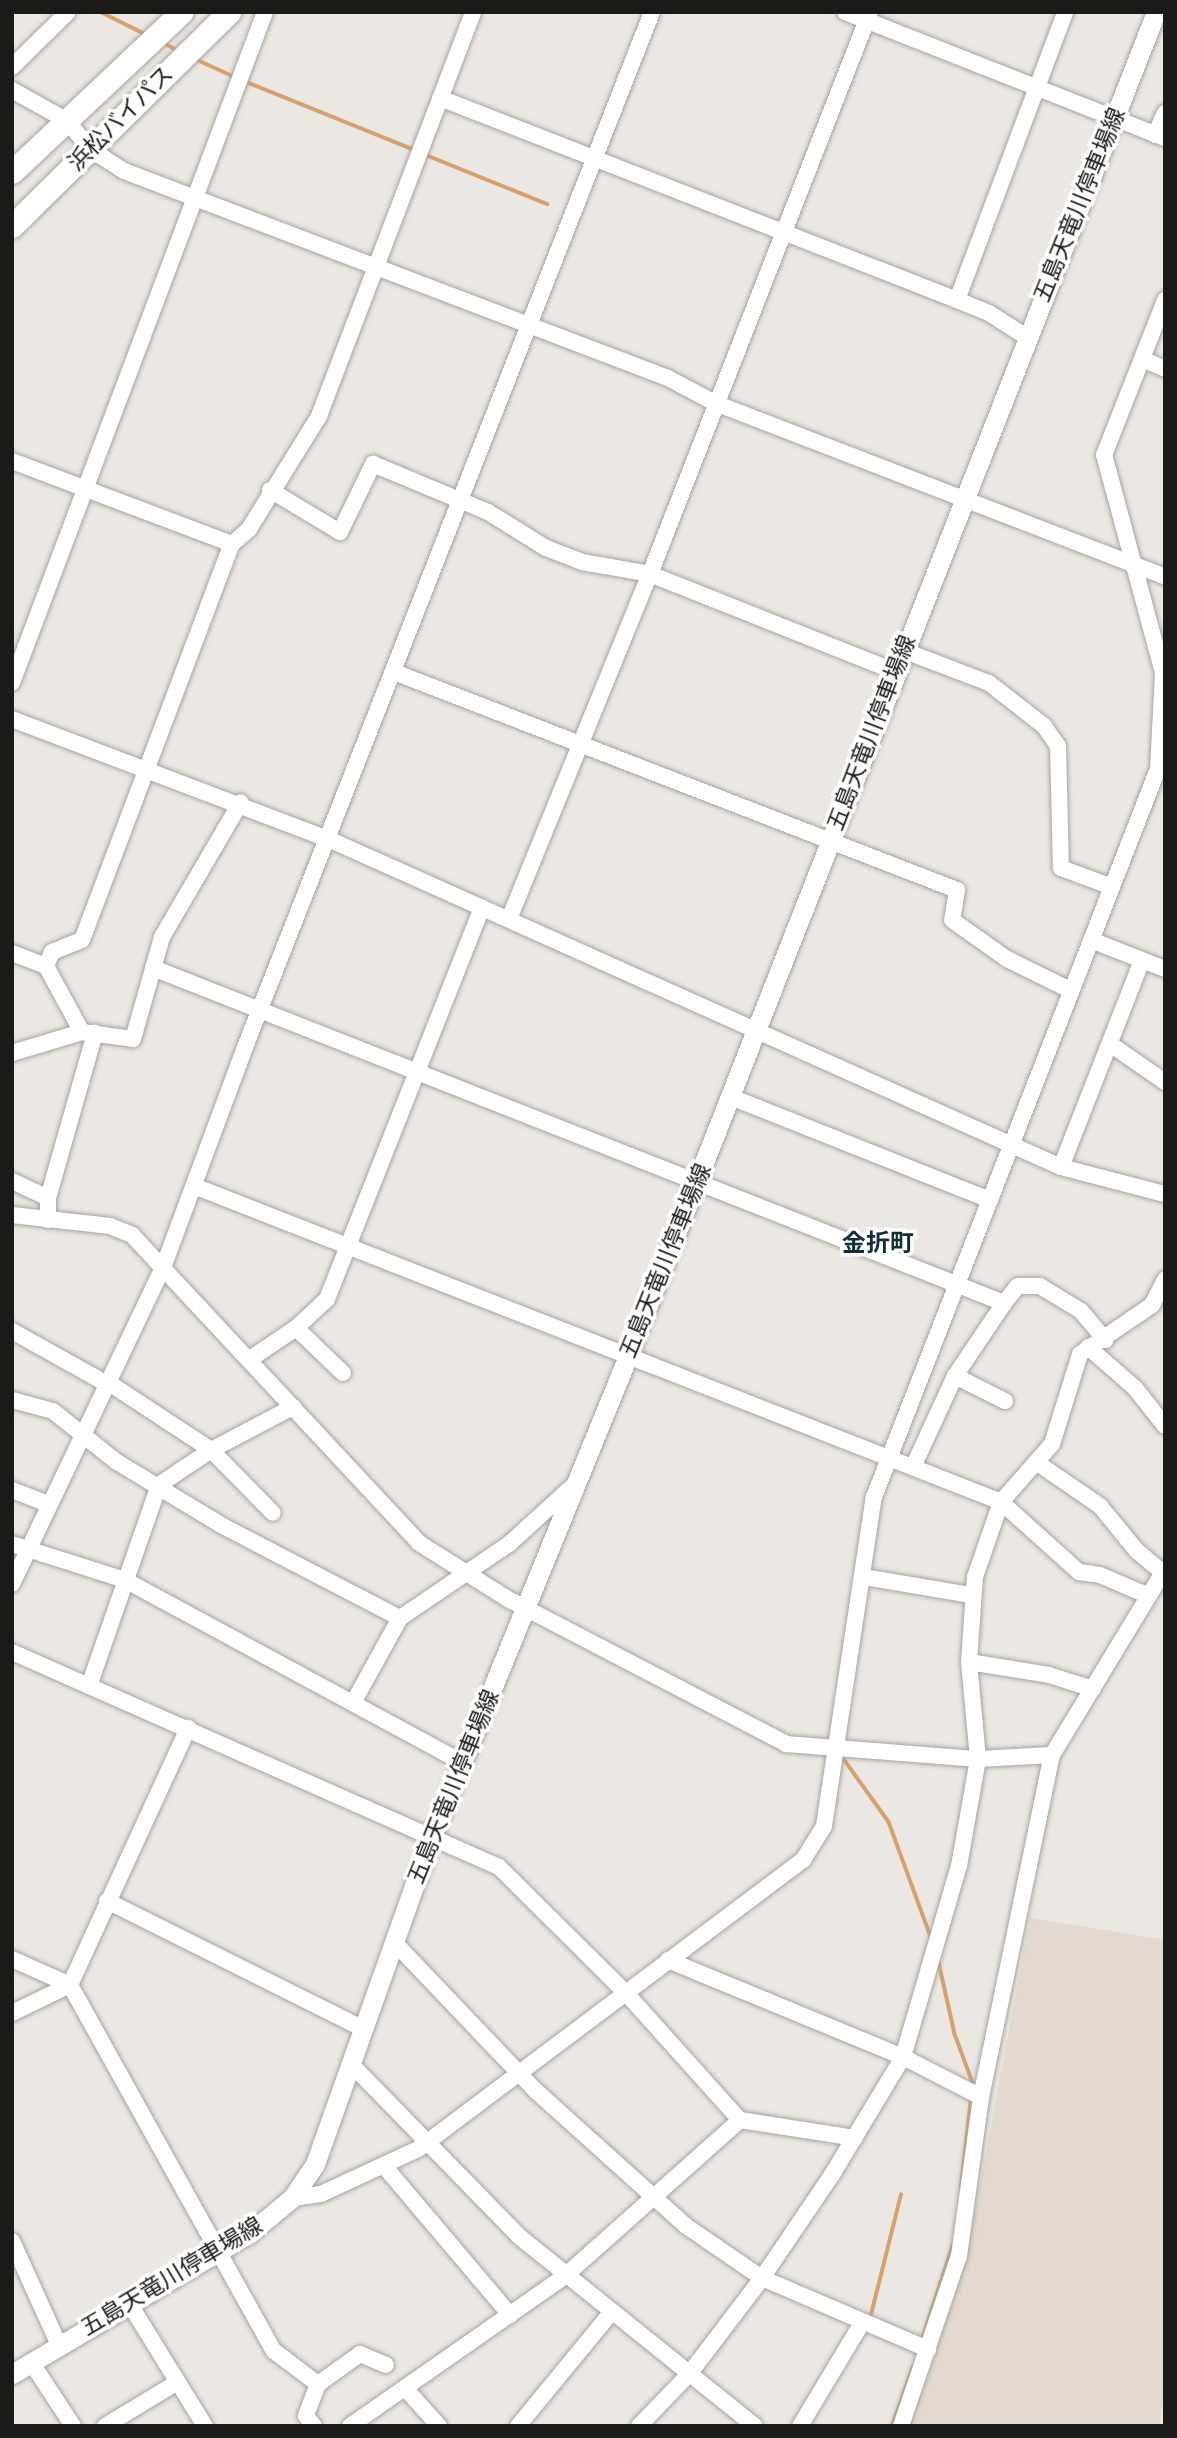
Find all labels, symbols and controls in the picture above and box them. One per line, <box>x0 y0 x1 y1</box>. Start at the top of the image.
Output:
street label: 浜松バイパス <box>62 60 180 178</box>
street label: 五島天竜川停車場線 <box>1028 104 1132 306</box>
street label: 五島天竜川停車場線 <box>822 631 922 835</box>
street label: 五島天竜川停車場線 <box>614 1160 718 1362</box>
district label: 金折町 <box>842 1230 914 1258</box>
street label: 五島天竜川停車場線 <box>402 1686 506 1888</box>
street label: 五島天竜川停車場線 <box>76 2212 268 2342</box>

